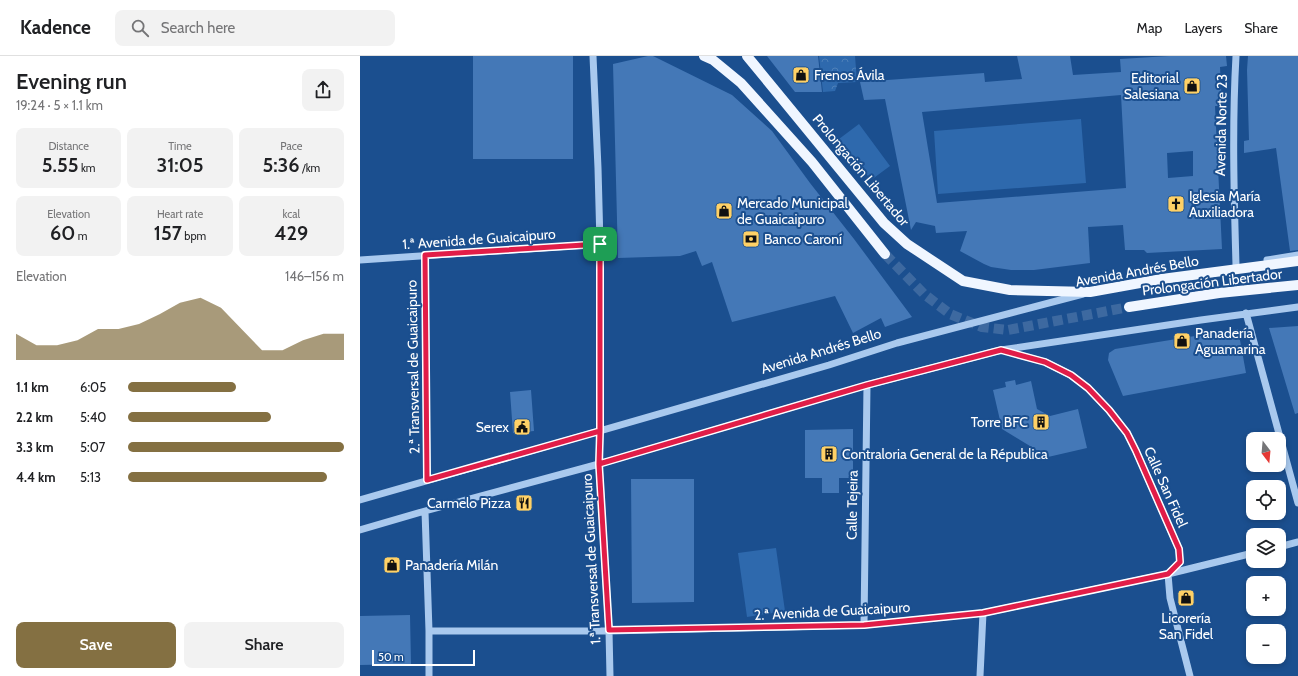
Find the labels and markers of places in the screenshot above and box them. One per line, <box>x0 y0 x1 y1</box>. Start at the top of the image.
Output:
shop icon: Frenos Ávila <box>791 65 811 85</box>
place label: Frenos Ávila <box>814 66 885 84</box>
place label: Editorial Salesiana <box>1124 69 1180 103</box>
shop icon: Editorial Salesiana <box>1182 76 1202 96</box>
place label: Iglesia María Auxiliadora <box>1189 187 1261 221</box>
place label: Mercado Municipal de Guaicaipuro <box>737 194 848 228</box>
church icon: Iglesia María Auxiliadora <box>1166 194 1186 214</box>
shop icon: Mercado Municipal de Guaicaipuro <box>714 201 734 221</box>
pin <box>583 227 617 261</box>
bank icon: Banco Caroní <box>741 229 761 249</box>
place label: Banco Caroní <box>764 230 842 248</box>
place label: Panadería Aguamarina <box>1195 324 1266 358</box>
shop icon: Panadería Aguamarina <box>1172 331 1192 351</box>
building icon: Torre BFC <box>1031 412 1051 432</box>
place label: Torre BFC <box>971 413 1028 431</box>
public building icon: Serex <box>512 417 532 437</box>
place label: Serex <box>476 418 509 436</box>
building icon: Contraloria General de la Républica <box>819 444 839 464</box>
place label: Contraloria General de la Républica <box>842 445 1048 463</box>
restaurant icon: Carmelo Pizza <box>514 493 534 513</box>
place label: Carmelo Pizza <box>427 494 511 512</box>
shop icon: Panadería Milán <box>382 555 402 575</box>
place label: Panadería Milán <box>405 556 498 574</box>
shop icon: Licorería San Fidel <box>1176 588 1196 608</box>
place label: Licorería San Fidel <box>1159 609 1214 643</box>

